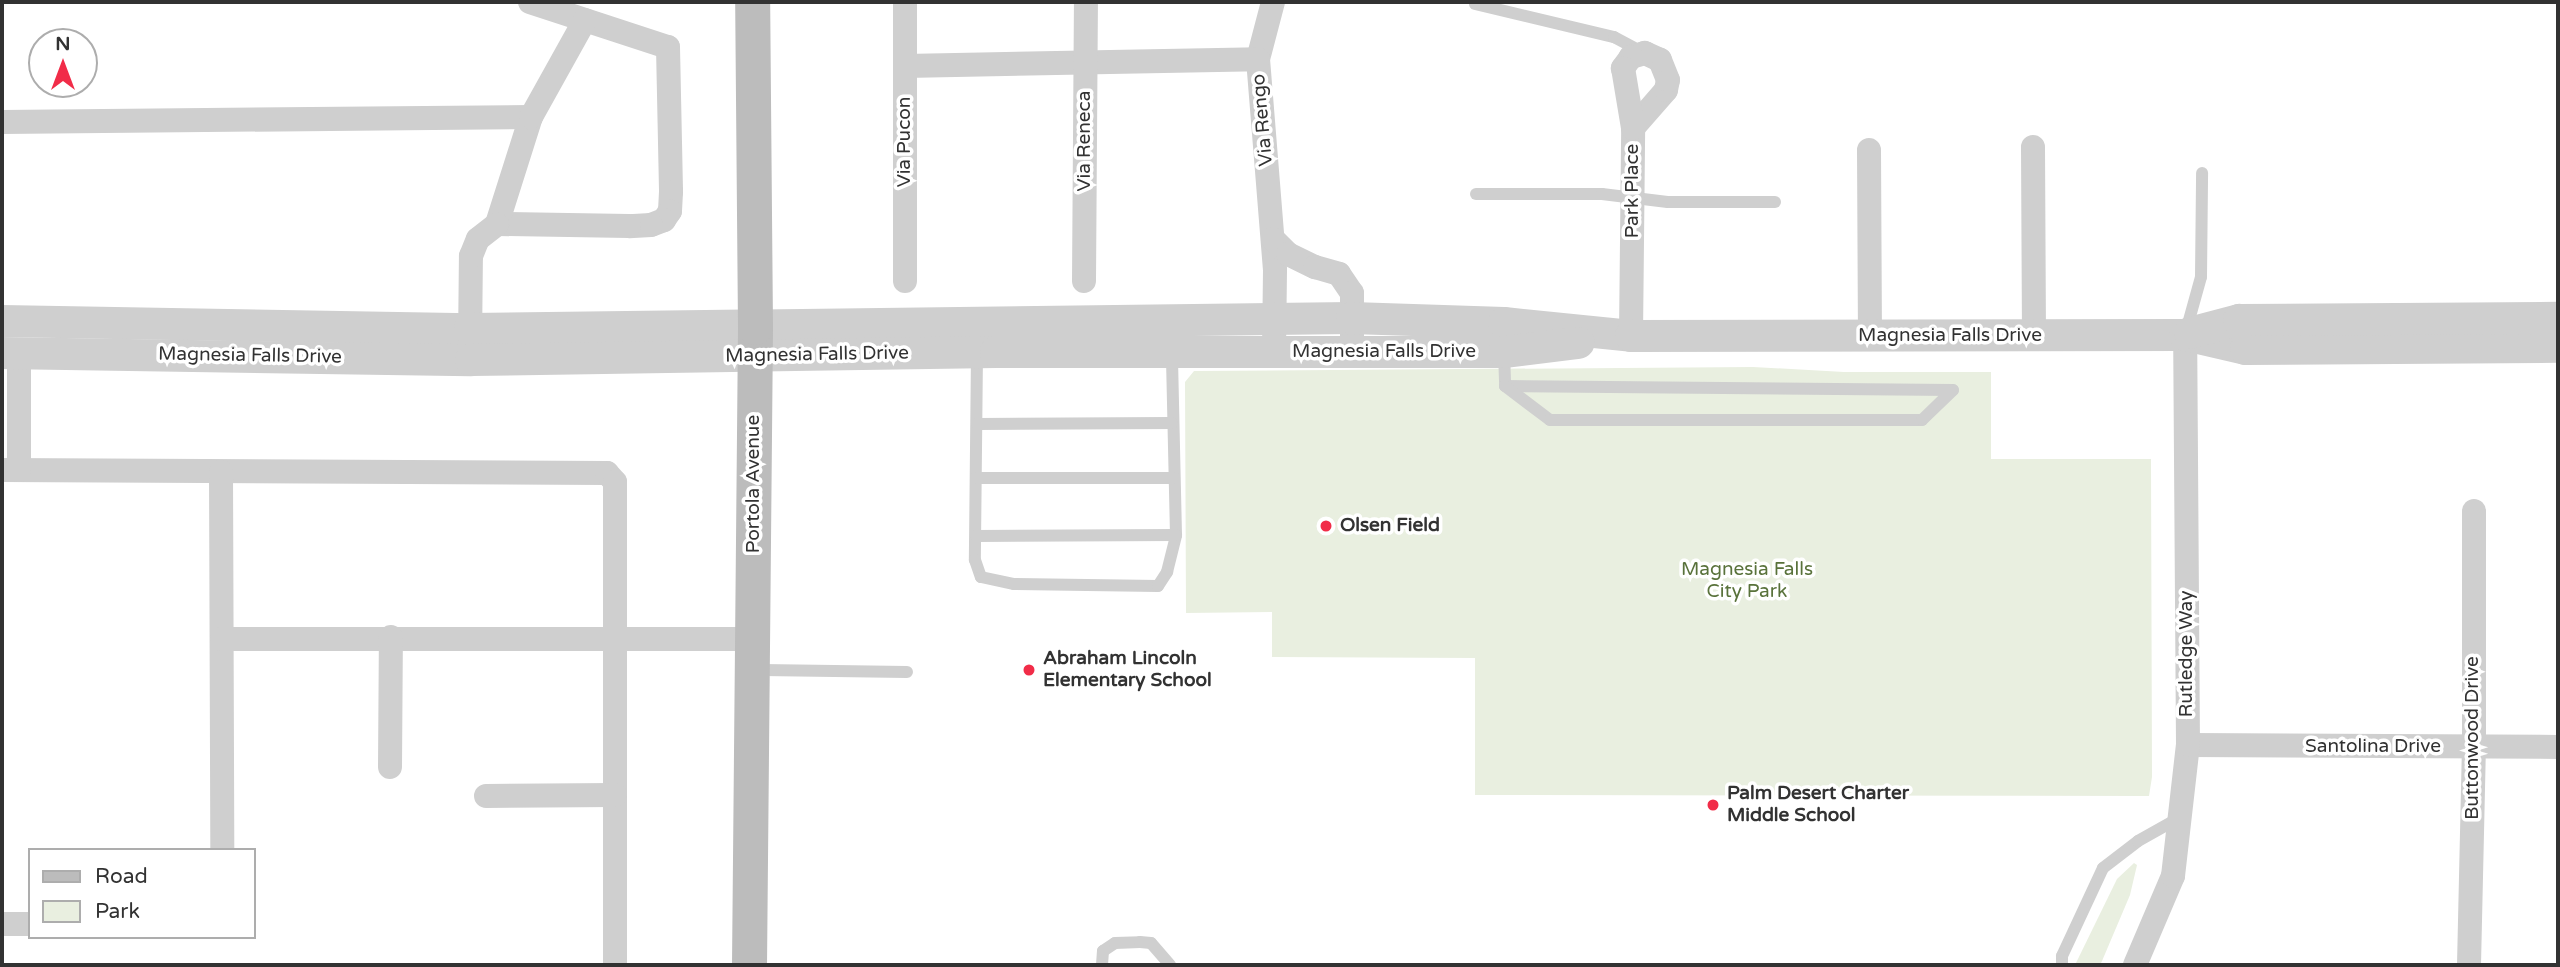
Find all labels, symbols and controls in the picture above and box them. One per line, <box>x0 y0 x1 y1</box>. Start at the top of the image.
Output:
north arrow <box>28 28 98 98</box>
text: N <box>55 33 71 55</box>
street label: Via Rengo <box>1248 73 1278 167</box>
street label: Via Reneca <box>1074 91 1096 191</box>
street label: Via Pucon <box>894 97 916 187</box>
street label: Park Place <box>1622 144 1644 238</box>
street label: Magnesia Falls Drive <box>1858 325 2042 347</box>
street label: Magnesia Falls Drive <box>1292 341 1476 363</box>
street label: Magnesia Falls Drive <box>725 342 909 368</box>
street label: Magnesia Falls Drive <box>158 343 342 369</box>
street label: Portola Avenue <box>743 415 765 553</box>
place label: Olsen Field <box>1340 515 1440 537</box>
marker: Olsen Field <box>1318 518 1334 534</box>
park label: Magnesia Falls City Park <box>1681 559 1813 603</box>
street label: Rutledge Way <box>2176 591 2198 717</box>
place label: Abraham Lincoln Elementary School <box>1043 648 1212 692</box>
street label: Buttonwood Drive <box>2462 656 2484 820</box>
marker: Abraham Lincoln Elementary School <box>1021 662 1037 678</box>
street label: Santolina Drive <box>2305 736 2441 758</box>
place label: Palm Desert Charter Middle School <box>1727 783 1909 827</box>
marker: Palm Desert Charter Middle School <box>1705 797 1721 813</box>
legend <box>28 848 256 939</box>
text: Road <box>95 864 148 889</box>
text: Park <box>95 899 140 924</box>

